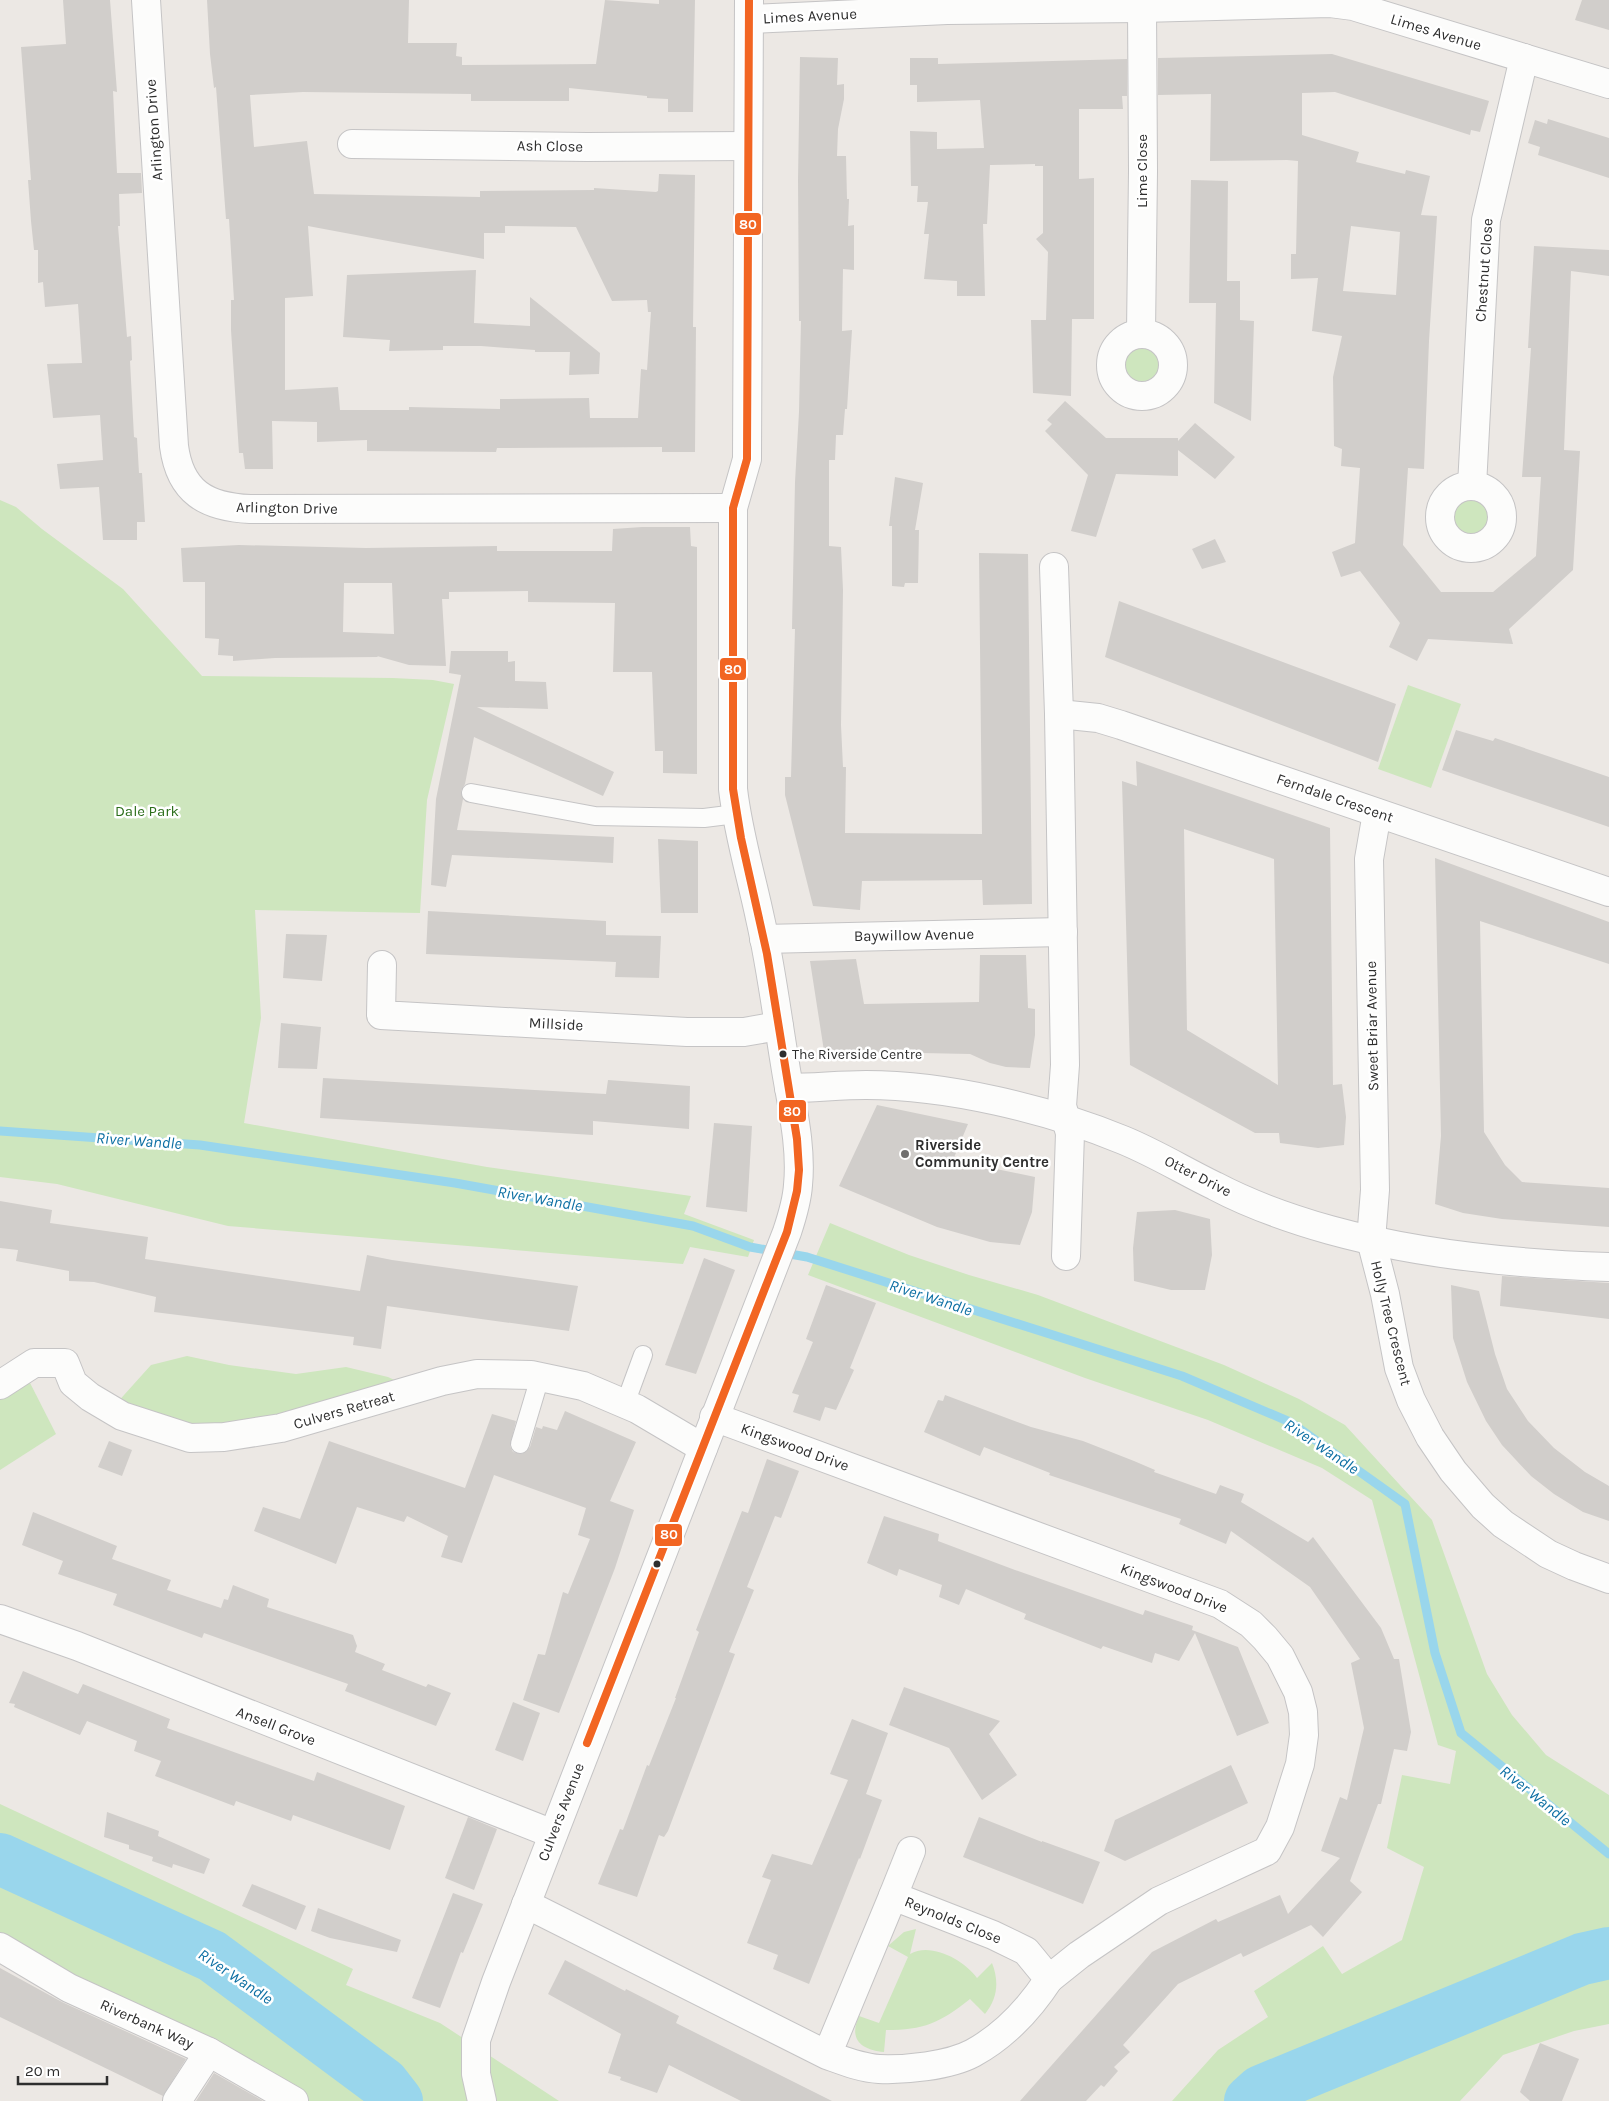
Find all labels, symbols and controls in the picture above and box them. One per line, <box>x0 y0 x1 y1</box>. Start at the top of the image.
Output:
street label: Limes Avenue <box>763 5 857 27</box>
street label: Limes Avenue <box>1388 10 1484 54</box>
street label: Arlington Drive <box>141 79 167 181</box>
street label: Lime Close <box>1133 134 1151 208</box>
street label: Ash Close <box>517 136 583 156</box>
line badge: 80 <box>734 212 762 236</box>
text: 80 <box>739 216 757 233</box>
street label: Chestnut Close <box>1471 217 1497 323</box>
street label: Arlington Drive <box>236 498 338 518</box>
line badge: 80 <box>719 657 747 681</box>
text: 80 <box>724 661 742 678</box>
street label: Ferndale Crescent <box>1274 770 1396 827</box>
park label: Dale Park <box>115 802 179 820</box>
street label: Baywillow Avenue <box>854 925 974 945</box>
street label: Sweet Briar Avenue <box>1362 961 1382 1091</box>
street label: Millside <box>528 1014 584 1034</box>
place label: The Riverside Centre <box>792 1046 922 1063</box>
marker: The Riverside Centre <box>778 1049 788 1059</box>
line badge: 80 <box>778 1099 807 1123</box>
text: 80 <box>783 1103 801 1120</box>
water label: River Wandle <box>95 1128 183 1153</box>
place label: Riverside Community Centre <box>915 1136 1049 1171</box>
marker: Riverside Community Centre <box>899 1148 911 1160</box>
street label: Otter Drive <box>1162 1151 1234 1201</box>
water label: River Wandle <box>496 1182 584 1215</box>
street label: Holly Tree Crescent <box>1367 1259 1415 1388</box>
water label: River Wandle <box>887 1275 975 1320</box>
street label: Culvers Retreat <box>291 1387 397 1433</box>
water label: River Wandle <box>1281 1415 1363 1479</box>
street label: Kingswood Drive <box>738 1419 852 1475</box>
line badge: 80 <box>654 1523 683 1547</box>
text: 80 <box>660 1526 678 1543</box>
unlabelled marker <box>652 1559 662 1569</box>
street label: Kingswood Drive <box>1118 1559 1230 1617</box>
street label: Ansell Grove <box>234 1703 318 1749</box>
street label: Culvers Avenue <box>534 1760 588 1864</box>
water label: River Wandle <box>1496 1761 1575 1830</box>
street label: Reynolds Close <box>902 1892 1004 1948</box>
water label: River Wandle <box>195 1945 277 2009</box>
street label: Riverbank Way <box>97 1995 197 2053</box>
scale bar <box>18 2054 106 2086</box>
text: 20 m <box>25 2062 60 2080</box>

